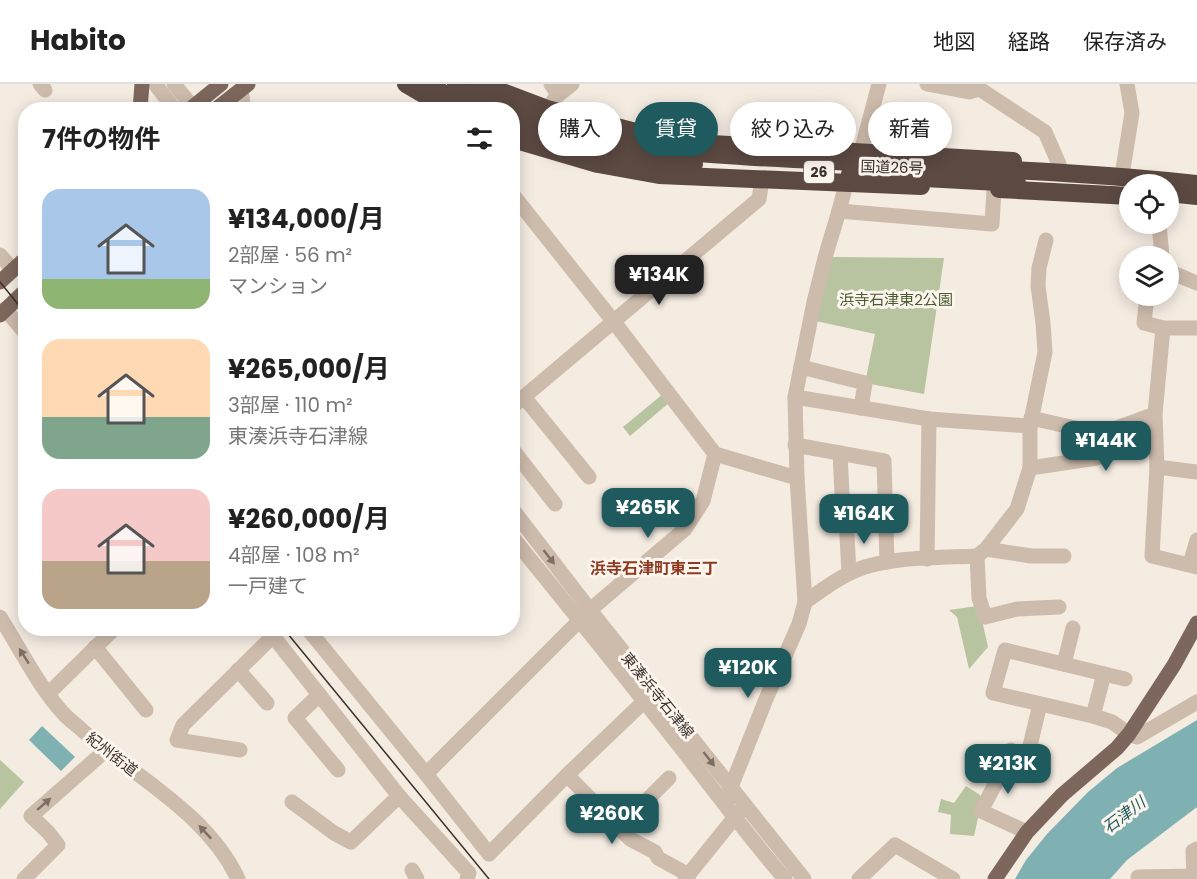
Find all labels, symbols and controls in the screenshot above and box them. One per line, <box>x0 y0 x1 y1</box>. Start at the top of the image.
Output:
text: Habito <box>30 21 126 60</box>
text: 地図 <box>933 27 975 56</box>
text: 経路 <box>1008 27 1050 56</box>
text: 保存済み <box>1083 27 1167 56</box>
chip: 購入 <box>538 102 622 156</box>
chip: 賃貸 <box>634 102 718 156</box>
chip: 絞り込み <box>730 102 856 156</box>
chip: 新着 <box>868 102 952 156</box>
text: 7件の物件 <box>42 121 160 157</box>
icon: filters <box>463 122 496 155</box>
street label: 国道26号 <box>860 155 924 179</box>
road number: 26 <box>804 161 834 183</box>
map controls <box>1119 174 1179 306</box>
button: locate <box>1119 174 1179 234</box>
text: ¥134,000/月 <box>228 201 385 237</box>
icon: home <box>90 213 162 285</box>
text: 2部屋 · 56 m² <box>228 241 352 269</box>
button: layers <box>1119 246 1179 306</box>
pin: ¥134K <box>617 255 701 306</box>
text: ¥134K <box>629 260 689 288</box>
text: マンション <box>228 272 328 300</box>
park label: 浜寺石津東2公園 <box>839 289 953 310</box>
text: ¥265,000/月 <box>228 351 390 387</box>
icon: home <box>90 363 162 435</box>
text: 3部屋 · 110 m² <box>228 391 353 419</box>
pin: ¥144K <box>1064 421 1148 472</box>
text: 東湊浜寺石津線 <box>228 422 368 450</box>
text: ¥144K <box>1075 426 1137 454</box>
pin: ¥265K <box>606 488 690 539</box>
text: ¥265K <box>616 493 680 521</box>
pin: ¥164K <box>822 494 906 545</box>
text: ¥164K <box>833 499 895 527</box>
text: ¥260,000/月 <box>228 501 390 537</box>
icon: home <box>90 513 162 585</box>
text: 4部屋 · 108 m² <box>228 541 360 569</box>
one-way arrow <box>542 549 554 564</box>
district label: 浜寺石津町東三丁 <box>590 557 718 580</box>
text: 一戸建て <box>228 572 308 600</box>
one-way arrow <box>18 648 29 664</box>
street label: 東湊浜寺石津線 <box>617 648 699 742</box>
pin: ¥120K <box>706 648 790 699</box>
text: ¥120K <box>718 653 778 681</box>
street label: 紀州街道 <box>82 727 142 781</box>
pin: ¥213K <box>966 744 1050 795</box>
text: ¥213K <box>979 749 1037 777</box>
one-way arrow <box>702 751 715 767</box>
water label: 石津川 <box>1098 790 1152 839</box>
pin: ¥260K <box>570 794 654 845</box>
one-way arrow <box>37 797 52 811</box>
text: ¥260K <box>580 799 644 827</box>
one-way arrow <box>199 825 212 840</box>

